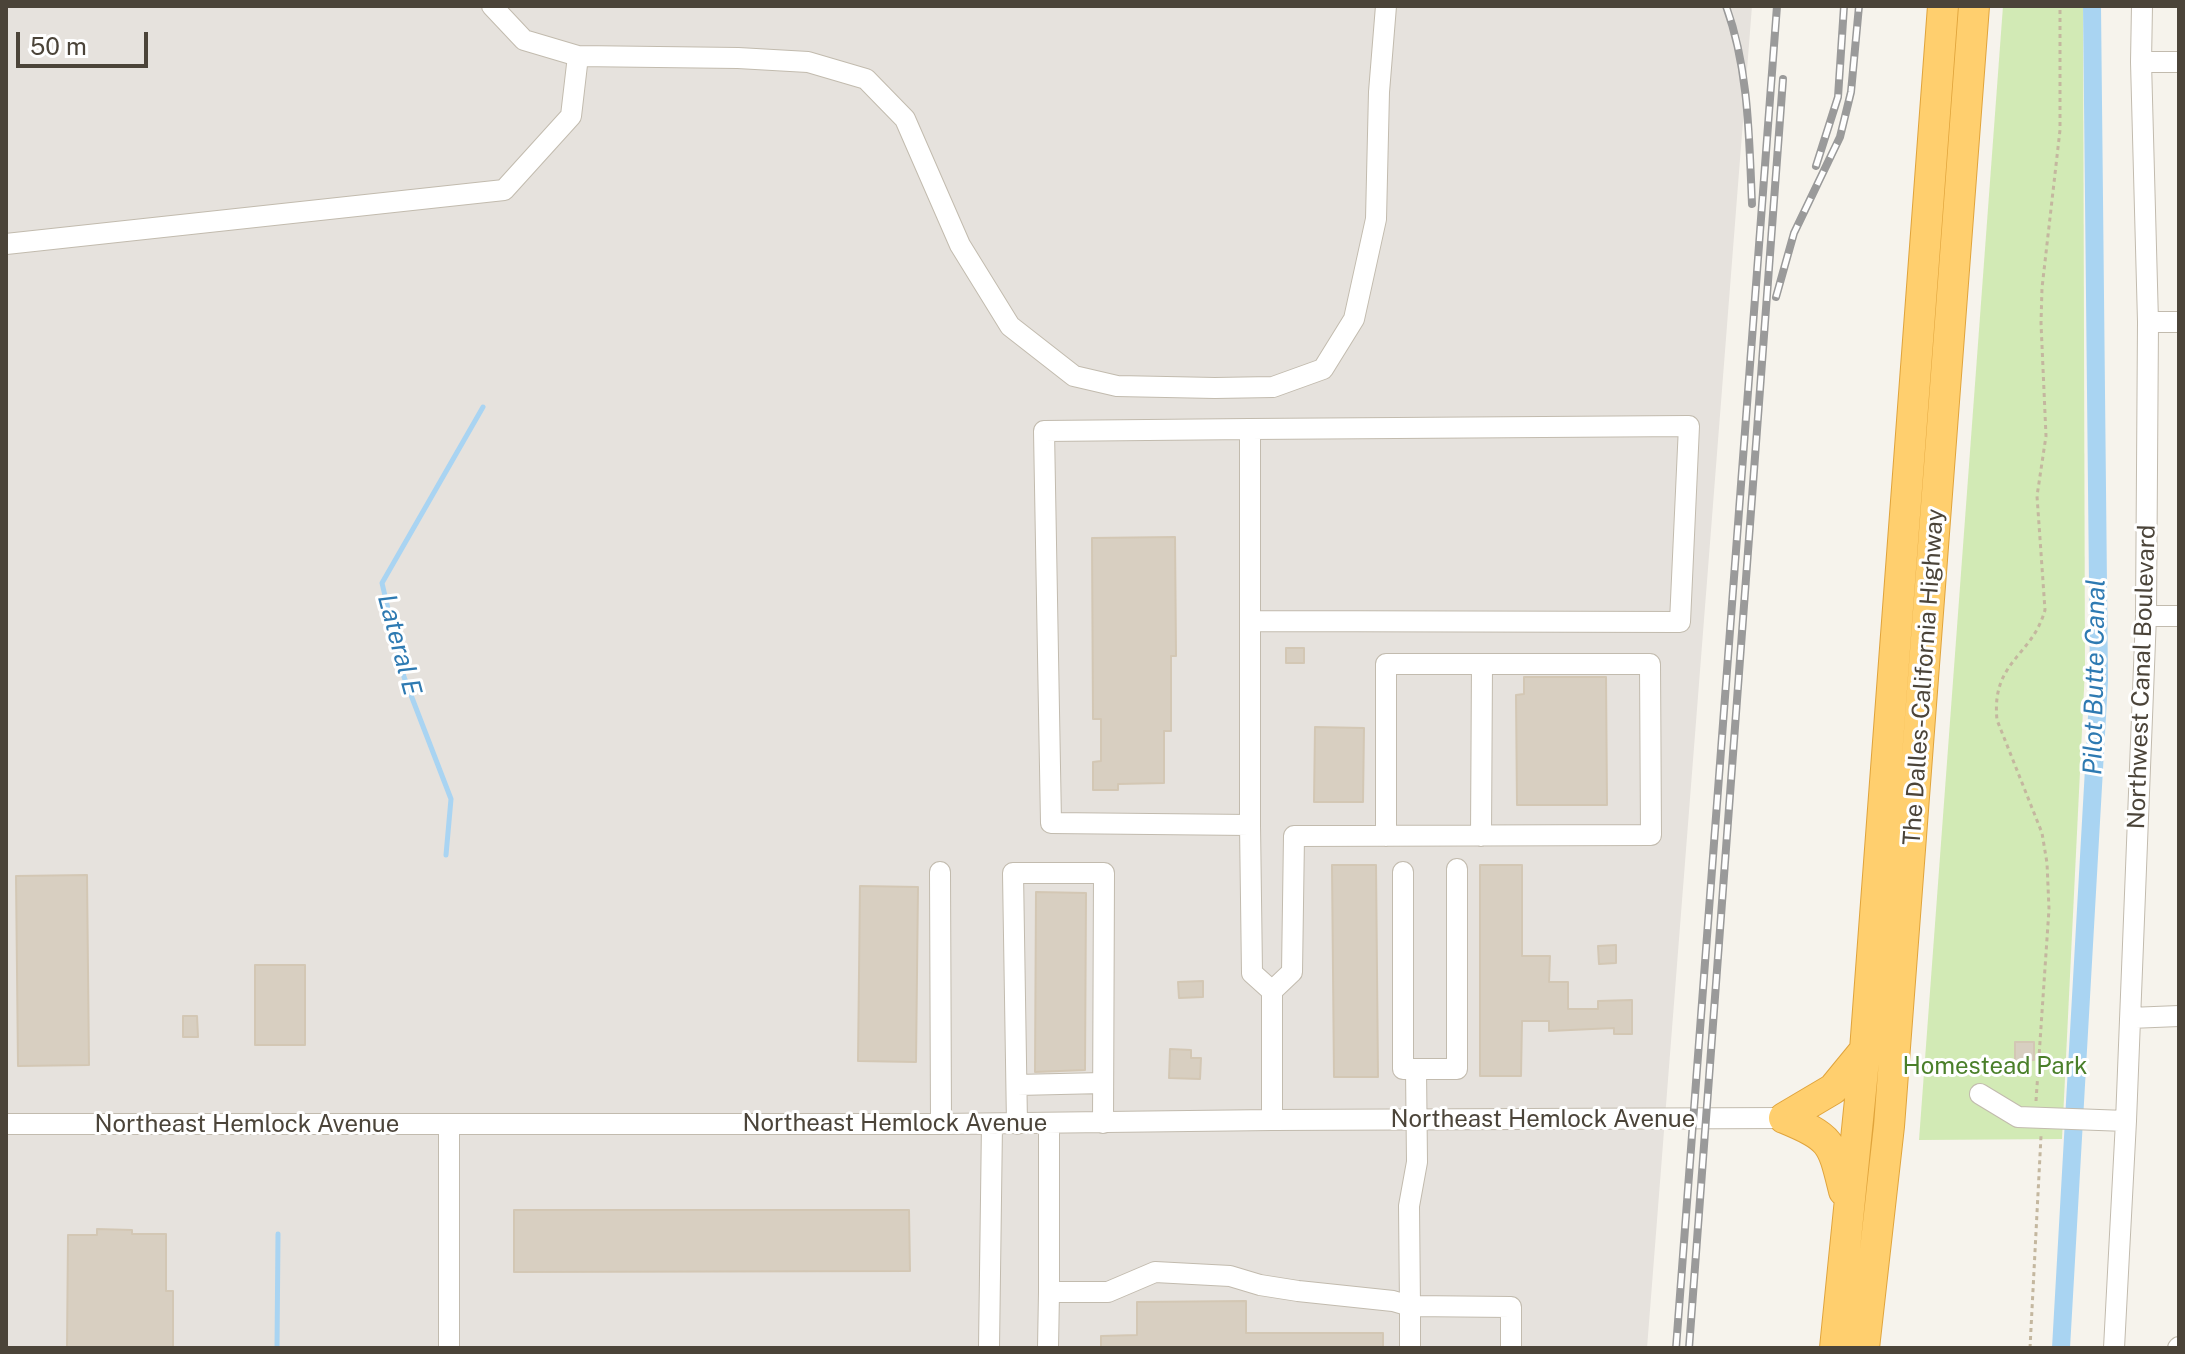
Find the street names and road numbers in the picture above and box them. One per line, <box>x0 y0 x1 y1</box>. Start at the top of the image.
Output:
street label: The Dalles-California Highway <box>1898 508 1950 846</box>
street label: Northwest Canal Boulevard <box>2122 524 2162 830</box>
street label: Northeast Hemlock Avenue <box>1391 1106 1695 1134</box>
street label: Northeast Hemlock Avenue <box>743 1110 1047 1138</box>
street label: Northeast Hemlock Avenue <box>95 1111 399 1139</box>

